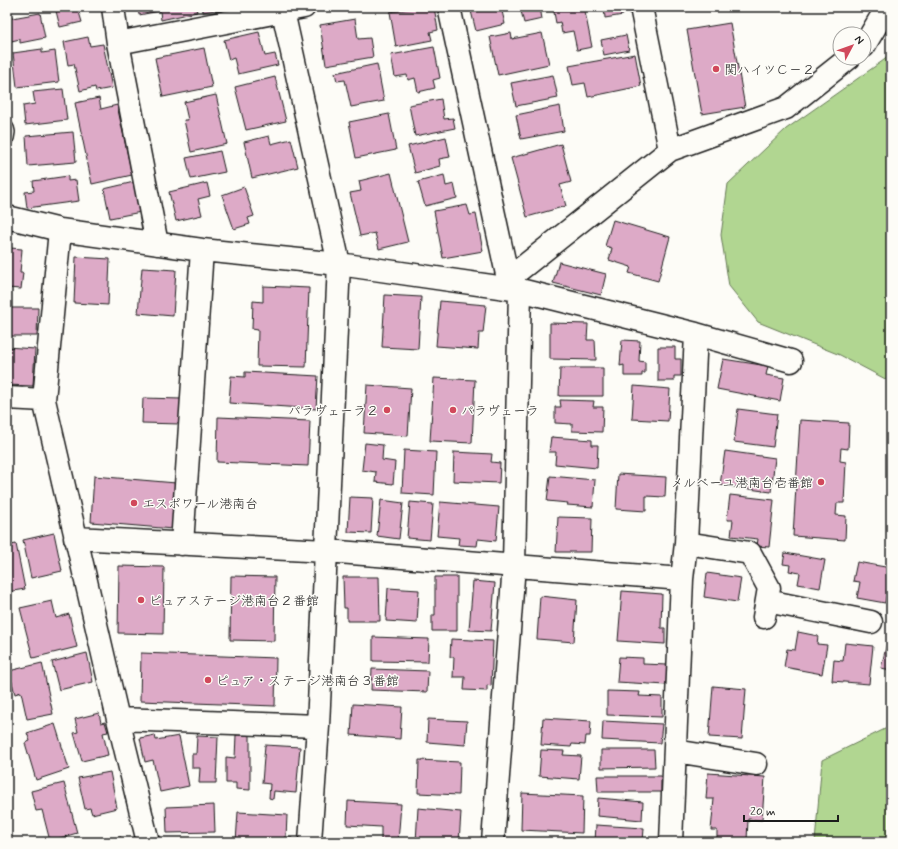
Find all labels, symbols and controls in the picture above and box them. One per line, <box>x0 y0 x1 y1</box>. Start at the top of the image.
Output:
north arrow <box>832 26 872 66</box>
text: N <box>851 33 866 47</box>
place label: 関ハイツＣ－２ <box>724 62 815 79</box>
marker: 関ハイツＣ－２ <box>711 64 721 74</box>
place label: パラヴェーラ２ <box>288 403 379 420</box>
place label: パラヴェーラ <box>461 403 539 420</box>
marker: パラヴェーラ２ <box>382 405 392 415</box>
marker: パラヴェーラ <box>448 405 458 415</box>
place label: メルベーユ港南台壱番館 <box>670 475 813 492</box>
marker: メルベーユ港南台壱番館 <box>816 477 826 487</box>
place label: エスポワール港南台 <box>142 496 258 513</box>
marker: エスポワール港南台 <box>129 498 139 508</box>
place label: ピュアステージ港南台２番館 <box>149 593 319 610</box>
marker: ピュアステージ港南台２番館 <box>136 595 146 605</box>
place label: ピュア・ステージ港南台３番館 <box>216 673 399 690</box>
marker: ピュア・ステージ港南台３番館 <box>203 675 213 685</box>
scale bar <box>744 797 838 823</box>
text: 20 m <box>750 804 776 820</box>

